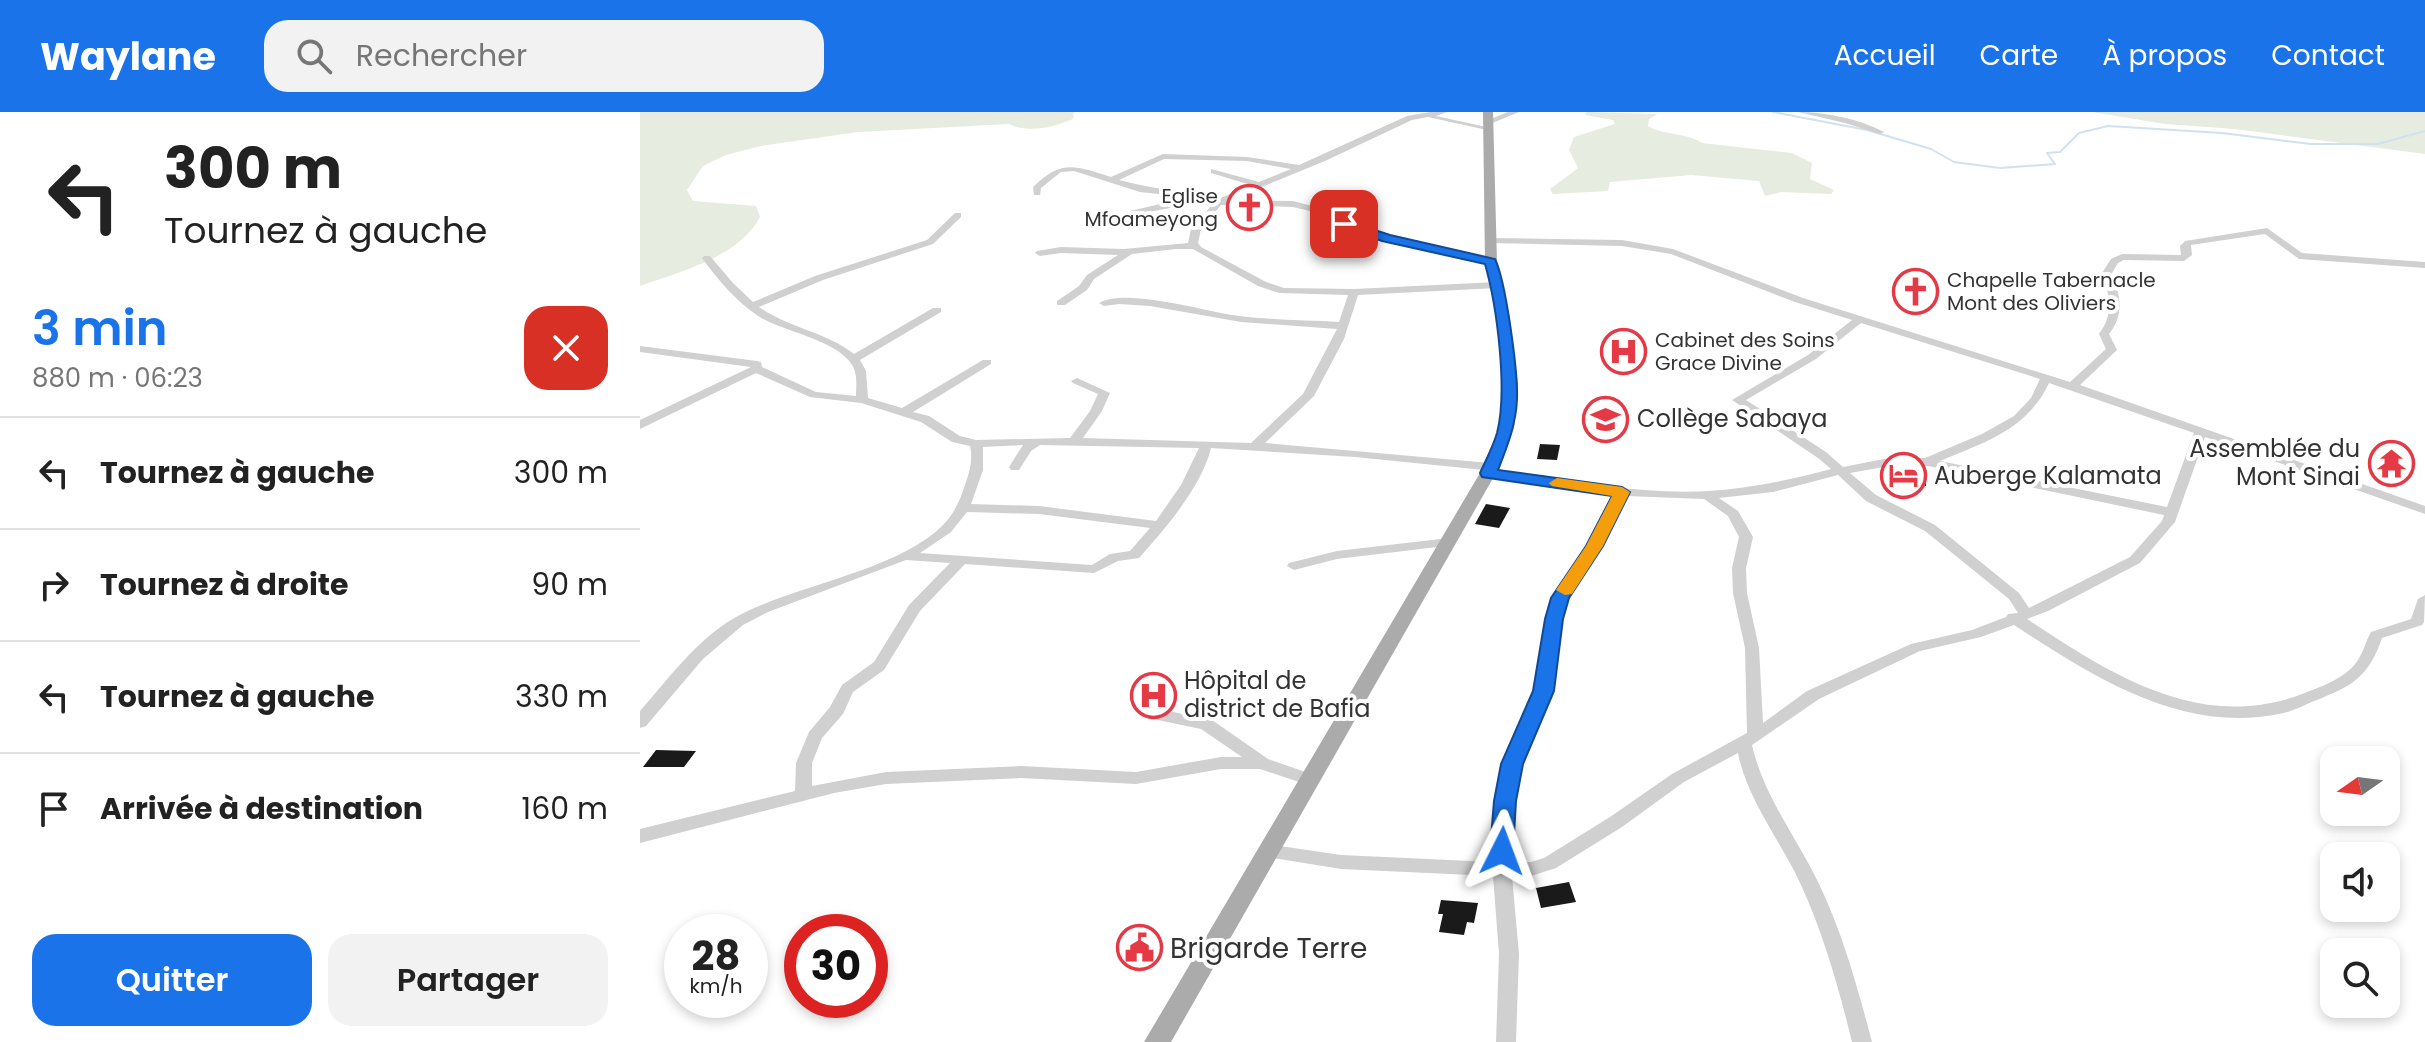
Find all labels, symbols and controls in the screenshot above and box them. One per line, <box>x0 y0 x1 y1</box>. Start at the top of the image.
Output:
search box <box>264 20 824 92</box>
text: Waylane <box>40 30 216 83</box>
icon: search <box>292 34 336 78</box>
text: Rechercher <box>356 34 527 77</box>
text: Accueil <box>1834 36 1936 75</box>
text: Carte <box>1980 36 2058 75</box>
text: À propos <box>2102 36 2227 75</box>
text: Contact <box>2271 36 2385 75</box>
text: 300 m <box>164 129 342 208</box>
icon: left <box>32 144 136 248</box>
place label: Eglise Mfoameyong <box>1085 182 1218 233</box>
church icon: Eglise Mfoameyong <box>1225 183 1273 231</box>
pin <box>1310 190 1378 258</box>
icon: arrive <box>1322 202 1366 246</box>
text: Tournez à gauche <box>164 205 487 256</box>
place label: Chapelle Tabernacle Mont des Oliviers <box>1947 266 2156 317</box>
church icon: Chapelle Tabernacle Mont des Oliviers <box>1892 268 1940 316</box>
text: 3 min <box>32 295 168 362</box>
button: close <box>524 306 608 390</box>
place label: Cabinet des Soins Grace Divine <box>1655 326 1835 377</box>
hospital icon: Cabinet des Soins Grace Divine <box>1600 327 1648 375</box>
text: 880 m · 06:23 <box>32 360 203 396</box>
school or university icon: Collège Sabaya <box>1582 395 1630 443</box>
place label: Collège Sabaya <box>1637 402 1828 435</box>
place label: Assemblée du Mont Sinai <box>2189 432 2360 493</box>
temple icon: Assemblée du Mont Sinai <box>2367 439 2415 487</box>
icon: left <box>32 451 76 495</box>
text: Tournez à gauche <box>100 451 374 494</box>
text: 300 m <box>514 451 608 494</box>
hotel icon: Auberge Kalamata <box>1879 452 1927 500</box>
place label: Auberge Kalamata <box>1934 459 2162 492</box>
icon: right <box>32 563 76 607</box>
text: Tournez à droite <box>100 563 348 606</box>
text: 90 m <box>531 563 608 606</box>
place label: Hôpital de district de Bafia <box>1184 664 1370 725</box>
hospital icon: Hôpital de district de Bafia <box>1129 671 1177 719</box>
icon: left <box>32 675 76 719</box>
text: Tournez à gauche <box>100 675 374 718</box>
text: 330 m <box>515 675 608 718</box>
north arrow <box>2320 746 2400 826</box>
map controls <box>2320 746 2400 1018</box>
icon: arrive <box>32 787 76 831</box>
text: Arrivée à destination <box>100 787 423 830</box>
text: 160 m <box>522 787 608 830</box>
position arrow <box>1460 809 1544 893</box>
button: sound <box>2320 842 2400 922</box>
speed limit sign: 30 <box>784 914 888 1018</box>
public building icon: Brigarde Terre <box>1115 924 1163 972</box>
text: 28 <box>692 928 740 984</box>
place label: Brigarde Terre <box>1170 929 1367 968</box>
button: Quitter <box>32 934 312 1026</box>
button: Partager <box>328 934 608 1026</box>
button: search <box>2320 938 2400 1018</box>
text: km/h <box>689 972 743 1000</box>

